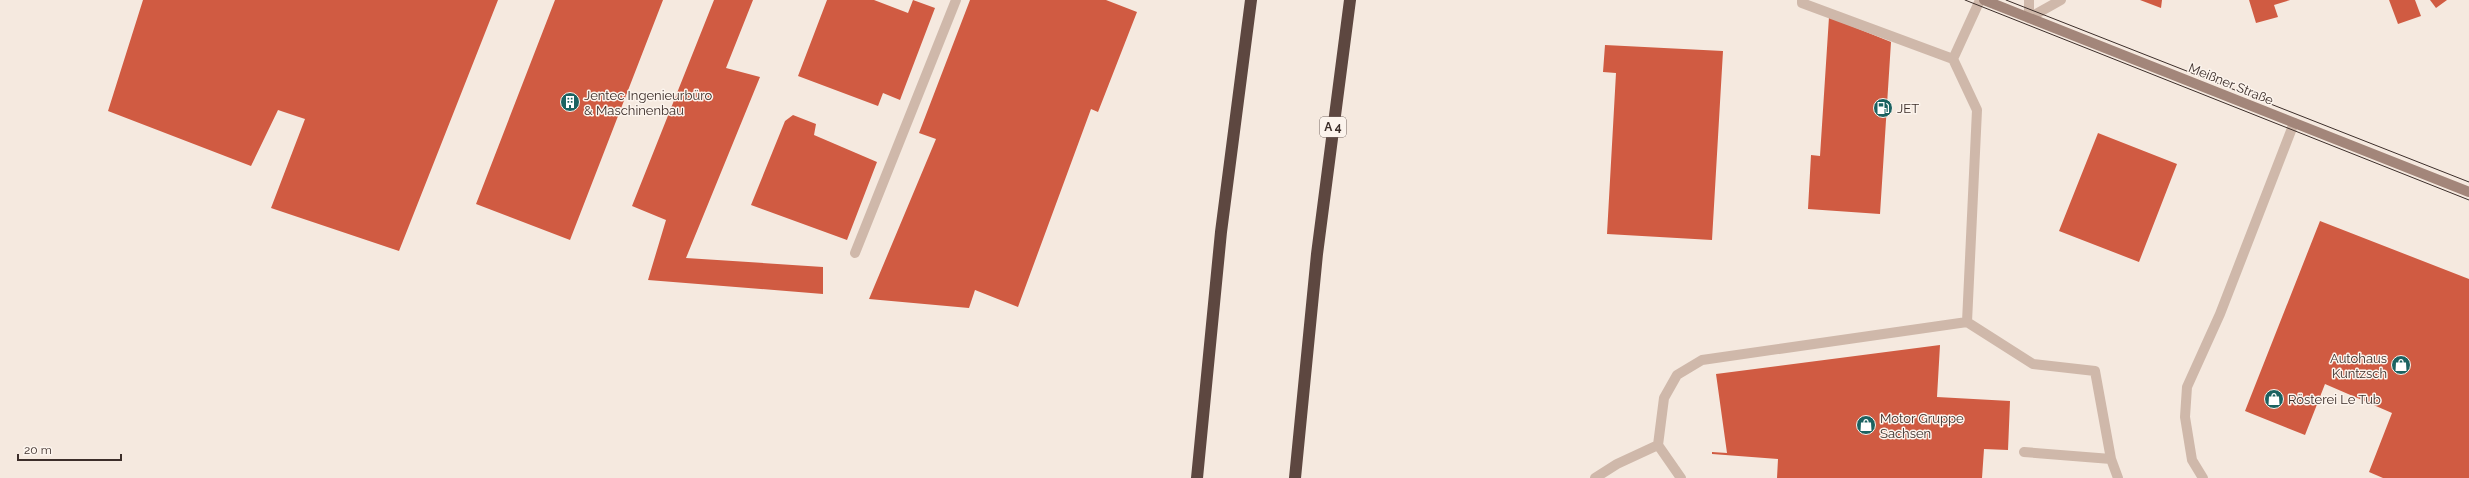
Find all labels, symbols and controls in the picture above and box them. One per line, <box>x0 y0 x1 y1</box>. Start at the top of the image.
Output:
street label: Meißner Straße <box>2186 60 2276 108</box>
place label: Jentec Ingenieurbüro & Maschinenbau <box>584 88 713 118</box>
building icon: Jentec Ingenieurbüro & Maschinenbau <box>559 91 581 113</box>
fuel station icon: JET <box>1872 97 1894 119</box>
place label: JET <box>1897 101 1919 116</box>
road number: A 4 <box>1320 117 1346 137</box>
place label: Autohaus Kuntzsch <box>2330 351 2387 381</box>
shop icon: Autohaus Kuntzsch <box>2390 354 2412 376</box>
shop icon: Rösterei Le Tub <box>2263 388 2285 410</box>
place label: Rösterei Le Tub <box>2288 392 2381 407</box>
place label: Motor Gruppe Sachsen <box>1880 411 1964 441</box>
shop icon: Motor Gruppe Sachsen <box>1855 414 1877 436</box>
scale bar <box>18 436 121 462</box>
text: 20 m <box>24 443 52 457</box>

